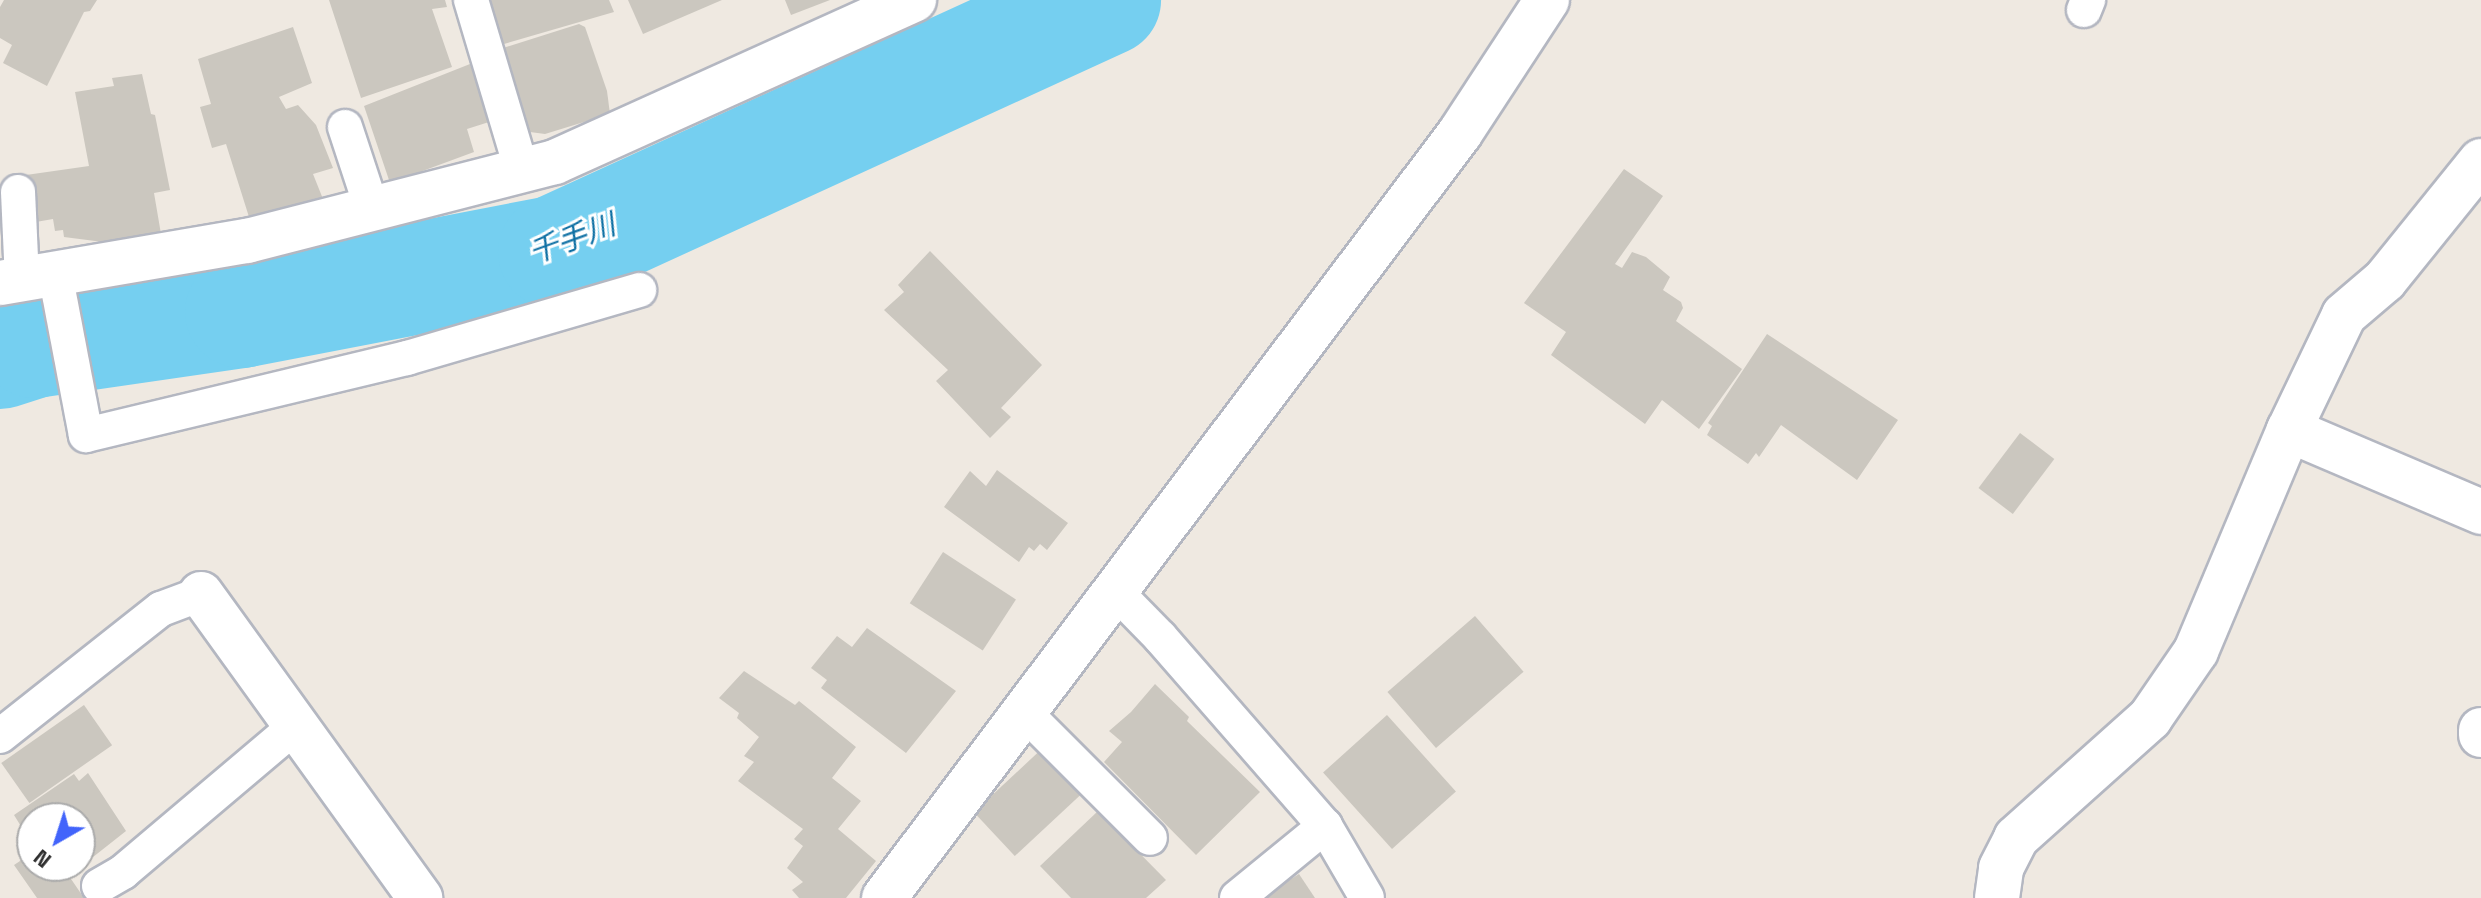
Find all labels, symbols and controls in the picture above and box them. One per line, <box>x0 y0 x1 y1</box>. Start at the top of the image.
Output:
water label: 千手川 <box>524 207 620 271</box>
north arrow <box>16 802 96 882</box>
text: N <box>28 844 57 875</box>

